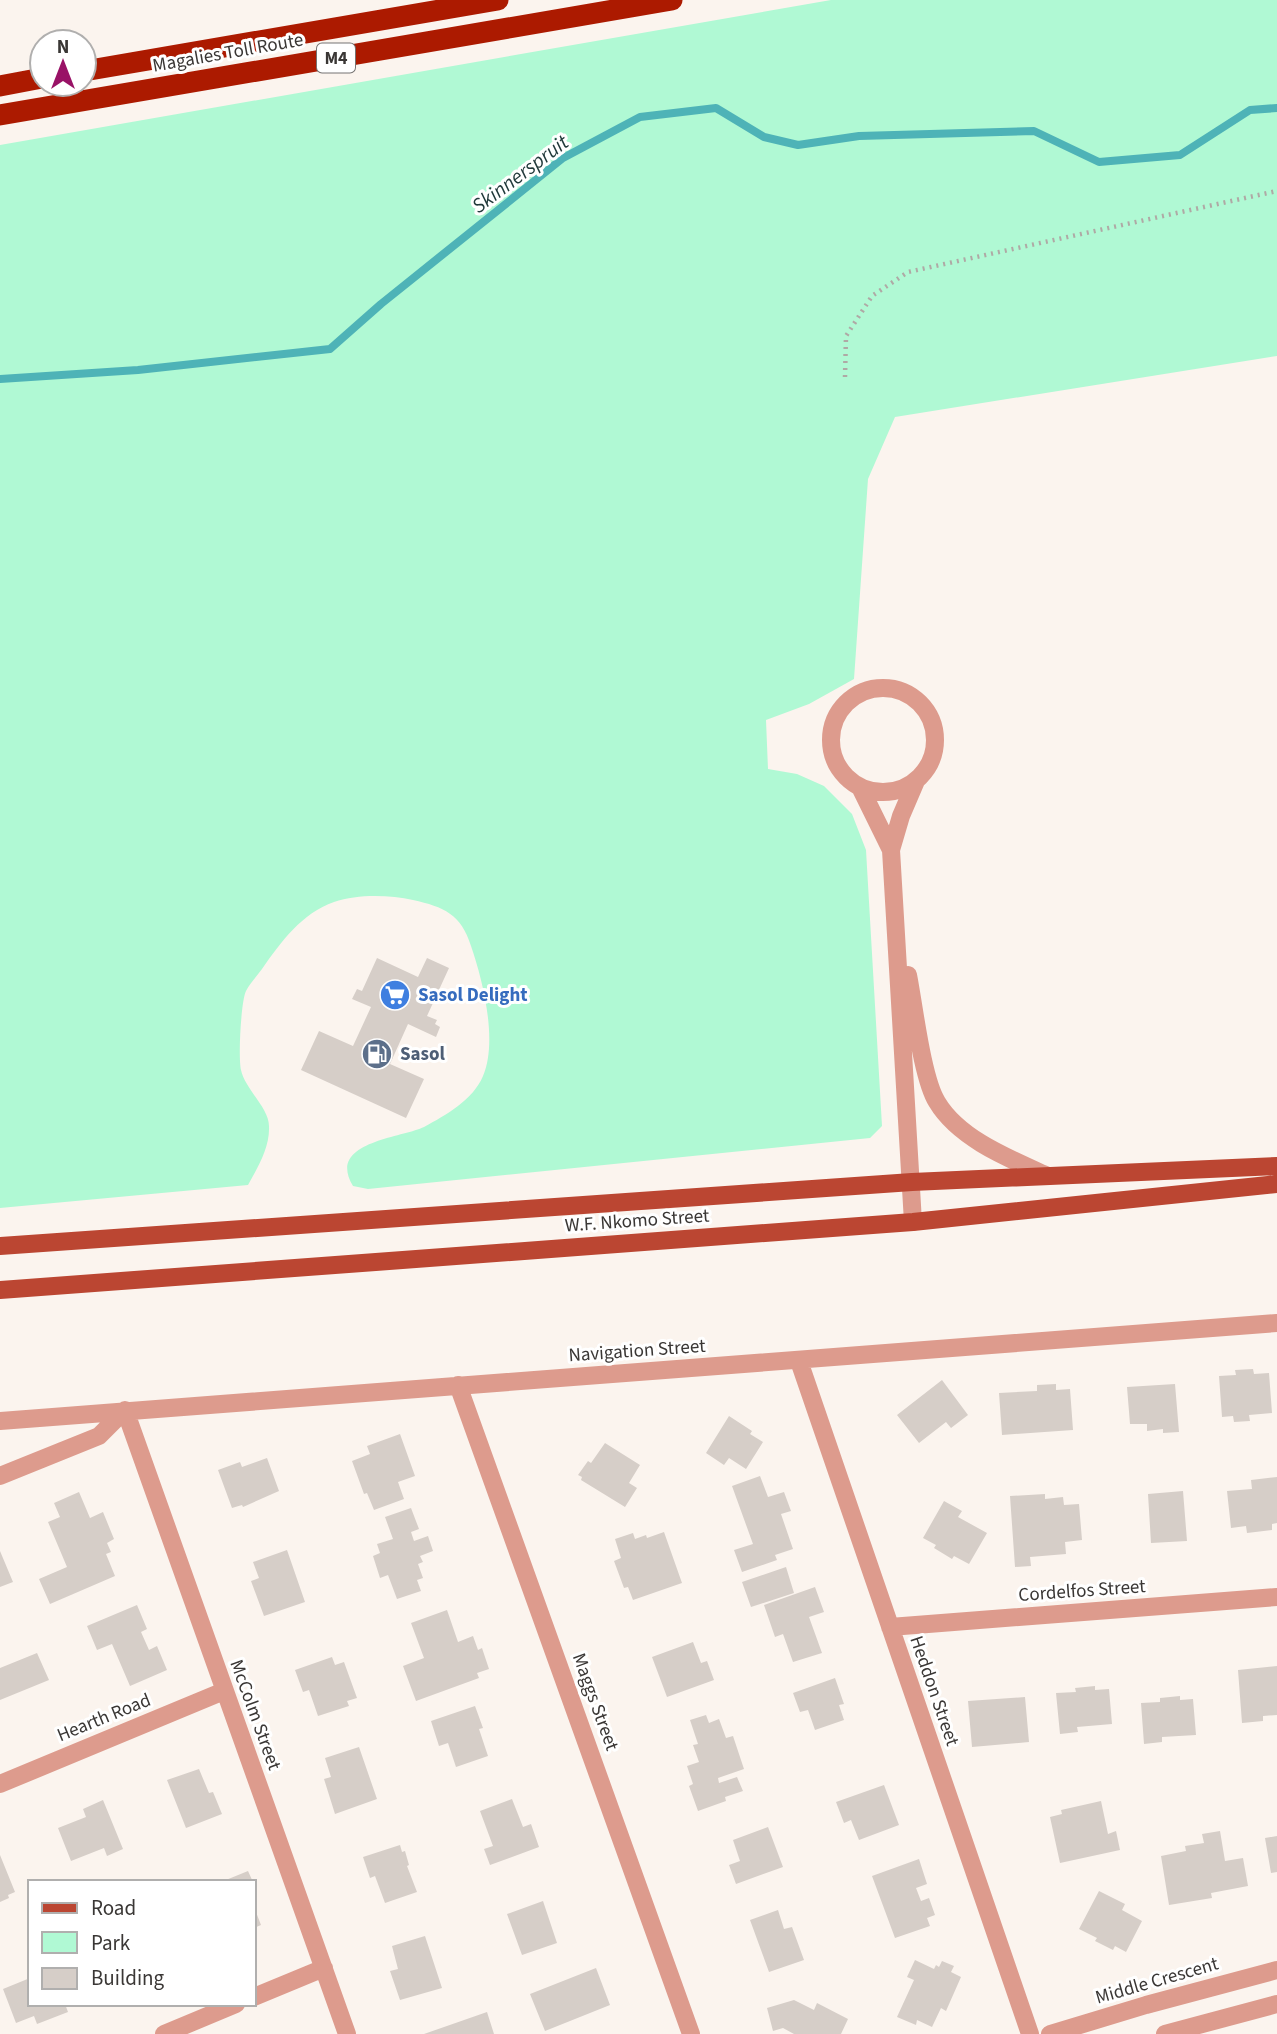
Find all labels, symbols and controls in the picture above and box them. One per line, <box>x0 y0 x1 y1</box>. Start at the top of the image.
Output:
street label: Magalies Toll Route <box>151 26 305 80</box>
north arrow <box>28 28 98 98</box>
text: N <box>57 34 69 61</box>
road number: M4 <box>317 44 355 72</box>
water label: Skinnerspruit <box>465 127 576 220</box>
supermarket icon: Sasol Delight <box>378 978 412 1012</box>
place label: Sasol Delight <box>418 982 528 1009</box>
fuel station icon: Sasol <box>360 1037 394 1071</box>
place label: Sasol <box>400 1041 446 1068</box>
street label: W.F. Nkomo Street <box>564 1202 711 1240</box>
street label: Navigation Street <box>568 1333 707 1369</box>
street label: Cordelfos Street <box>1018 1573 1147 1609</box>
street label: Heddon Street <box>903 1632 966 1750</box>
street label: Maggs Street <box>565 1650 625 1755</box>
street label: McColm Street <box>223 1656 288 1774</box>
street label: Hearth Road <box>53 1687 155 1749</box>
legend <box>28 1880 256 2006</box>
text: Road <box>91 1893 136 1923</box>
text: Park <box>91 1928 131 1958</box>
street label: Middle Crescent <box>1092 1950 1222 2011</box>
text: Building <box>91 1963 165 1993</box>

